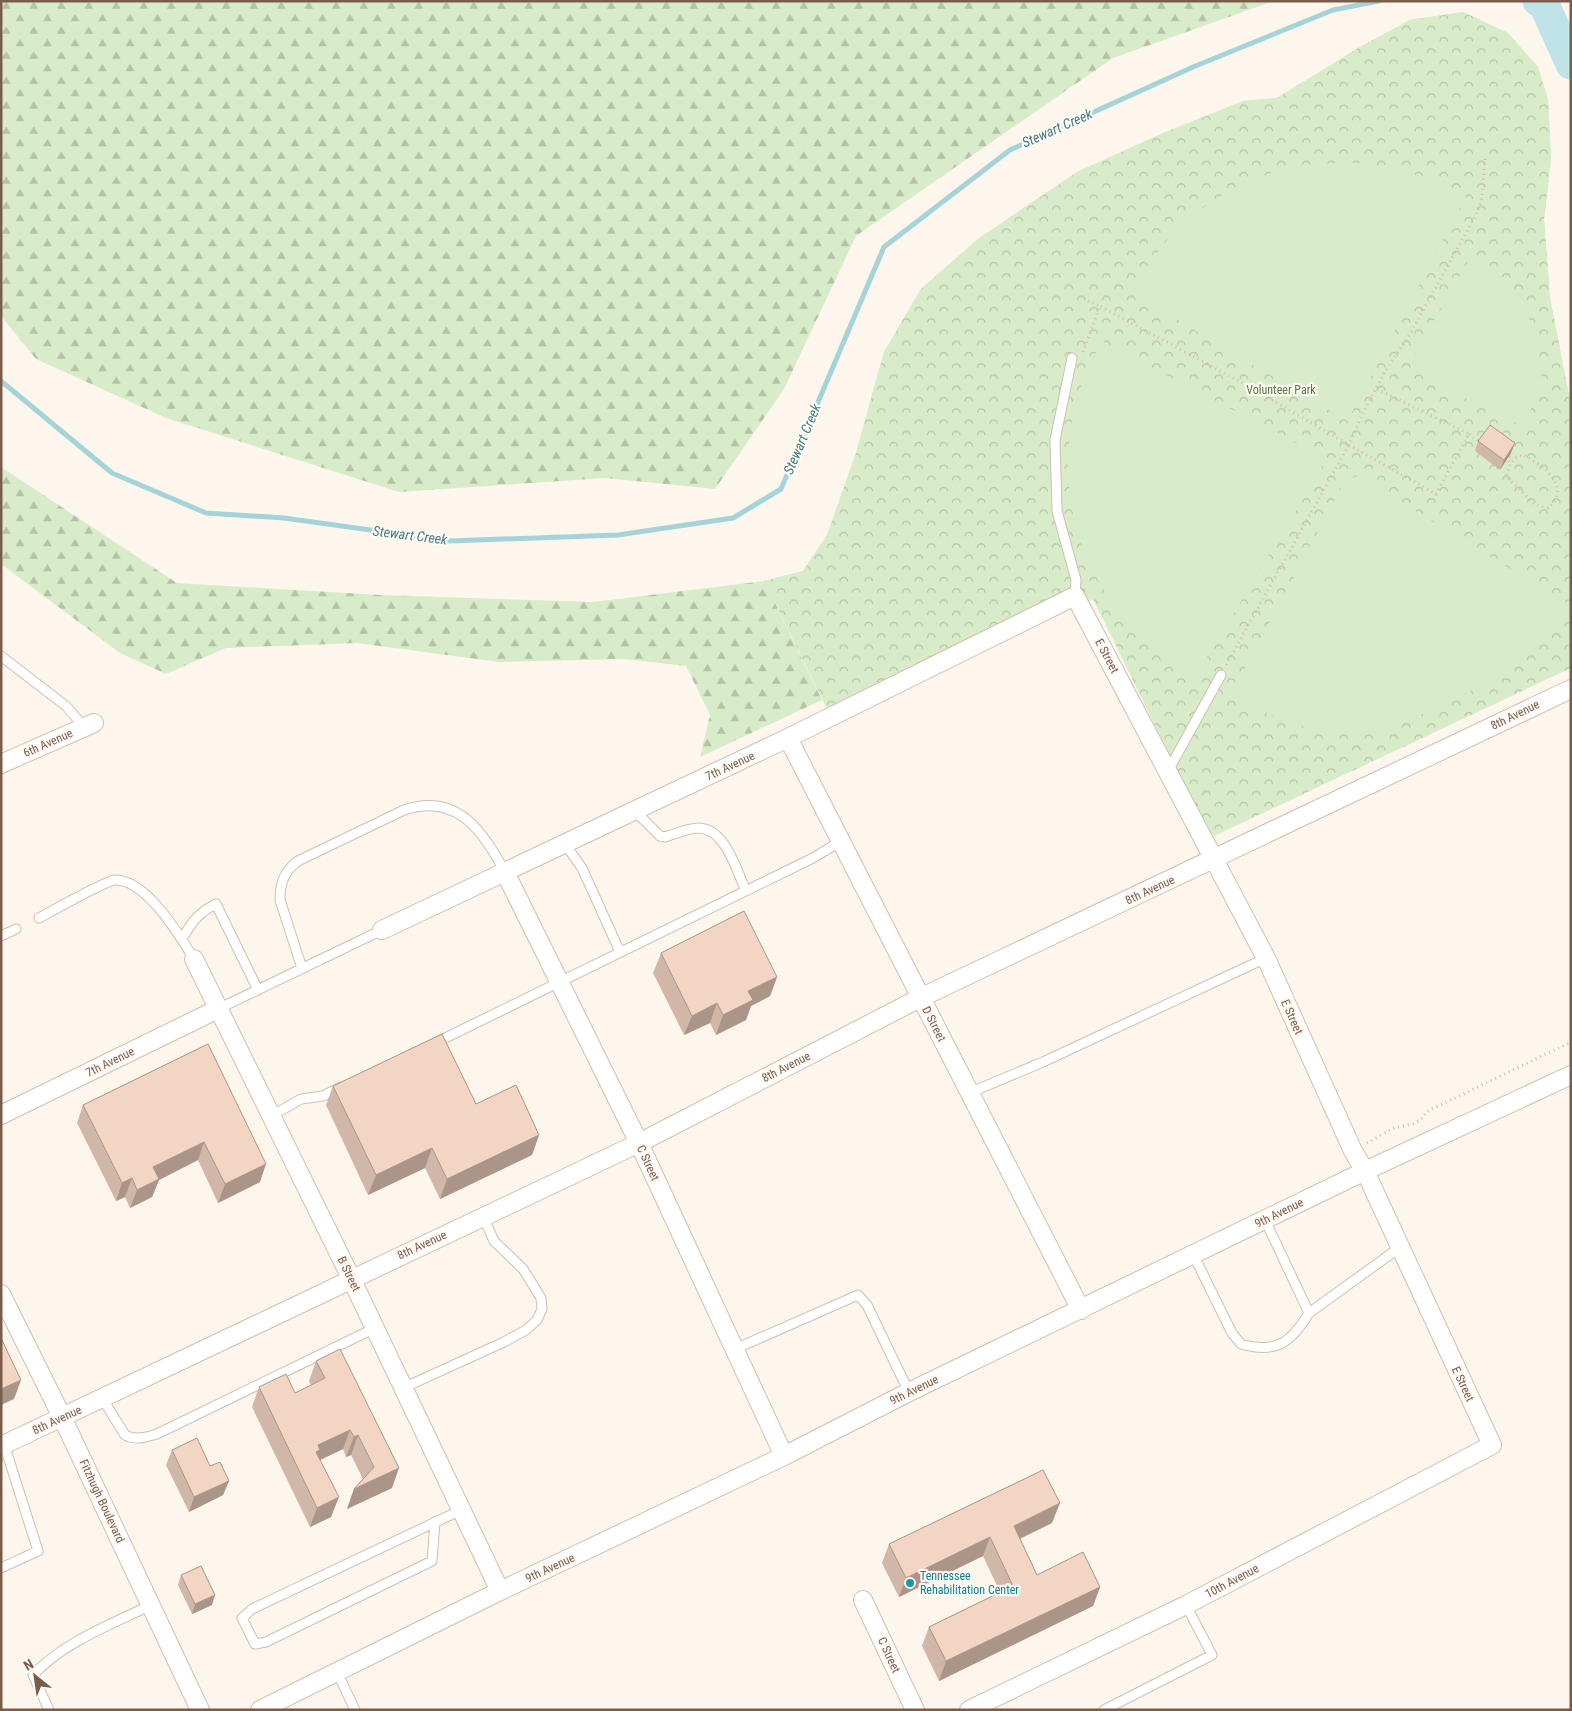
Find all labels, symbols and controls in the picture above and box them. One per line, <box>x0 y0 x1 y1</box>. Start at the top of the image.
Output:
water label: Stewart Creek <box>1019 105 1095 151</box>
park label: Volunteer Park <box>1246 383 1316 397</box>
water label: Stewart Creek <box>780 401 824 477</box>
water label: Stewart Creek <box>372 522 449 548</box>
street label: E Street <box>1092 636 1122 676</box>
street label: 8th Avenue <box>1488 697 1542 733</box>
street label: 6th Avenue <box>21 726 75 760</box>
street label: 7th Avenue <box>703 748 757 783</box>
street label: 8th Avenue <box>1123 872 1177 907</box>
street label: E Street <box>1278 997 1306 1037</box>
street label: D Street <box>919 1004 949 1044</box>
street label: 7th Avenue <box>83 1044 137 1080</box>
street label: 8th Avenue <box>759 1049 813 1085</box>
street label: C Street <box>634 1143 662 1183</box>
street label: 9th Avenue <box>1252 1195 1306 1231</box>
street label: 8th Avenue <box>395 1227 449 1262</box>
street label: B Street <box>335 1254 364 1294</box>
street label: E Street <box>1449 1364 1477 1404</box>
street label: 9th Avenue <box>887 1372 941 1408</box>
street label: 8th Avenue <box>30 1402 84 1437</box>
street label: Fitzhugh Boulevard <box>77 1457 127 1545</box>
street label: 9th Avenue <box>523 1550 577 1585</box>
street label: 10th Avenue <box>1203 1561 1261 1601</box>
place label: Tennessee Rehabilitation Center <box>920 1569 1019 1597</box>
marker: Tennessee Rehabilitation Center <box>904 1577 916 1589</box>
street label: C Street <box>875 1635 903 1675</box>
north arrow <box>10 1651 60 1701</box>
text: N <box>21 1656 36 1674</box>

